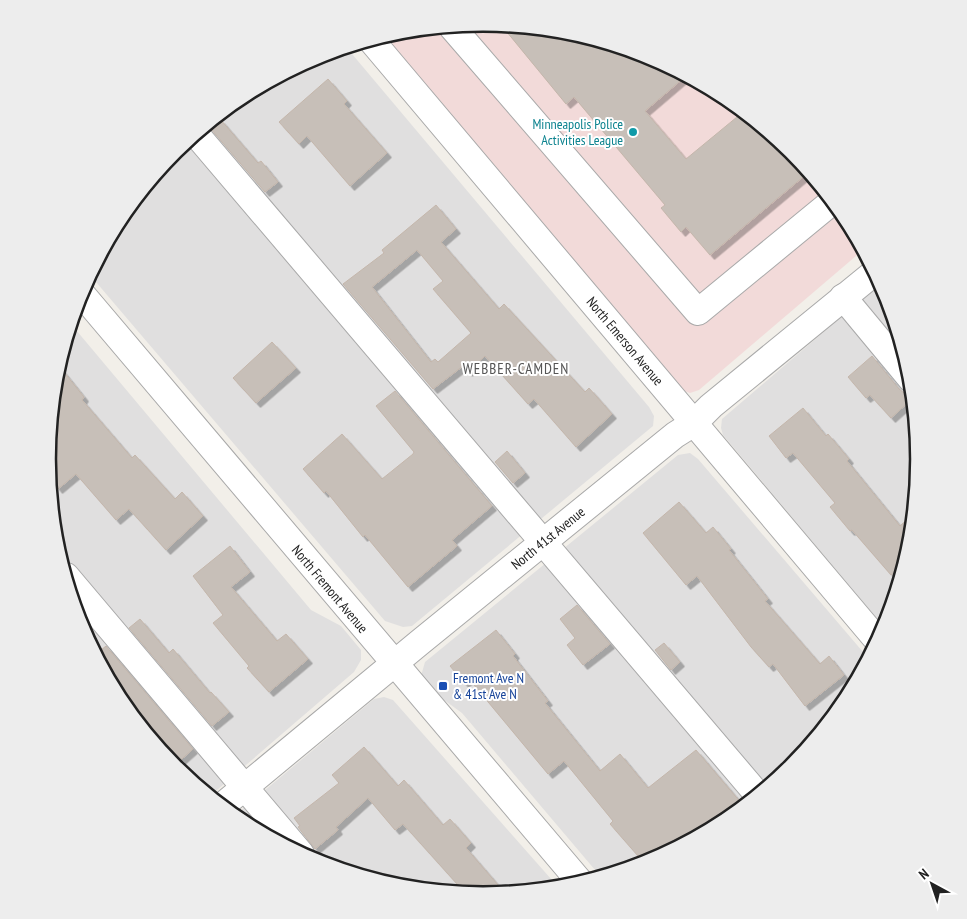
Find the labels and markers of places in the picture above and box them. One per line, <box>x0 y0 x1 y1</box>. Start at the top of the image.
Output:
place label: Minneapolis Police Activities League <box>532 115 623 149</box>
marker: Minneapolis Police Activities League <box>627 126 639 138</box>
place label: Fremont Ave N & 41st Ave N <box>453 669 524 703</box>
marker: Fremont Ave N & 41st Ave N <box>437 680 449 692</box>

